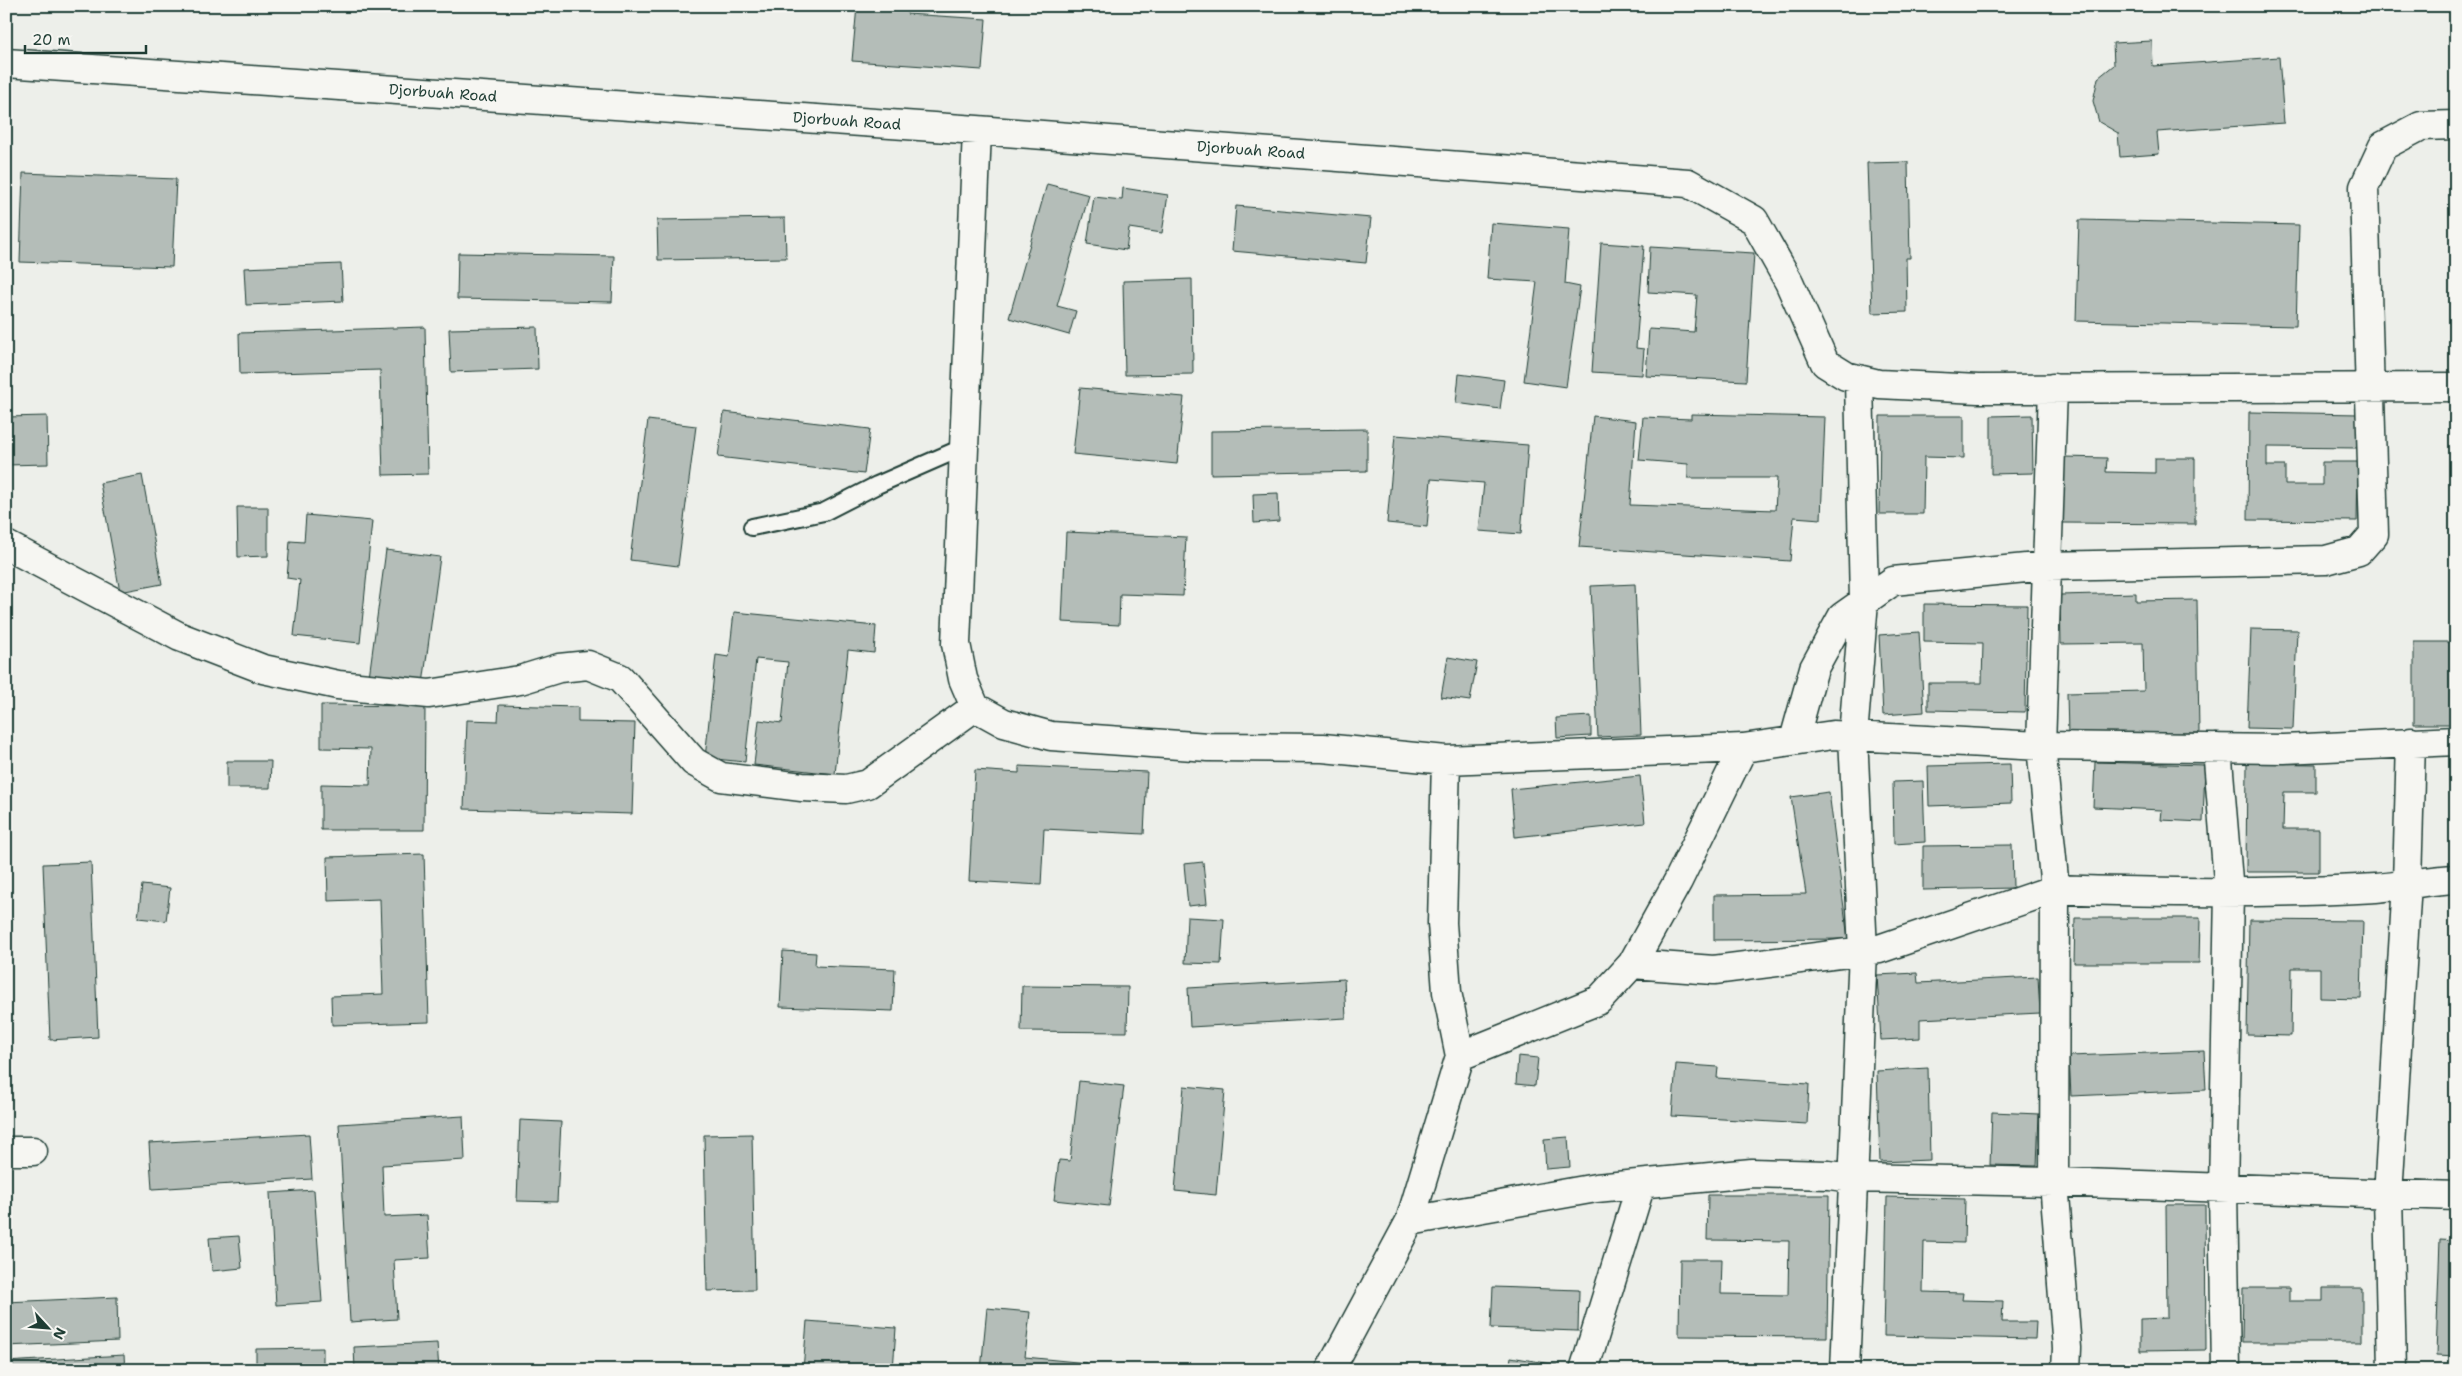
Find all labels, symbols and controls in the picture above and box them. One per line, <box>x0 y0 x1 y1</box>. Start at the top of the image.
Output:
scale bar <box>25 22 146 54</box>
text: 20 m <box>32 30 71 50</box>
street label: Djorbuah Road <box>388 79 498 107</box>
street label: Djorbuah Road <box>792 107 902 135</box>
street label: Djorbuah Road <box>1196 136 1306 164</box>
north arrow <box>22 1304 72 1354</box>
text: N <box>49 1325 70 1343</box>

